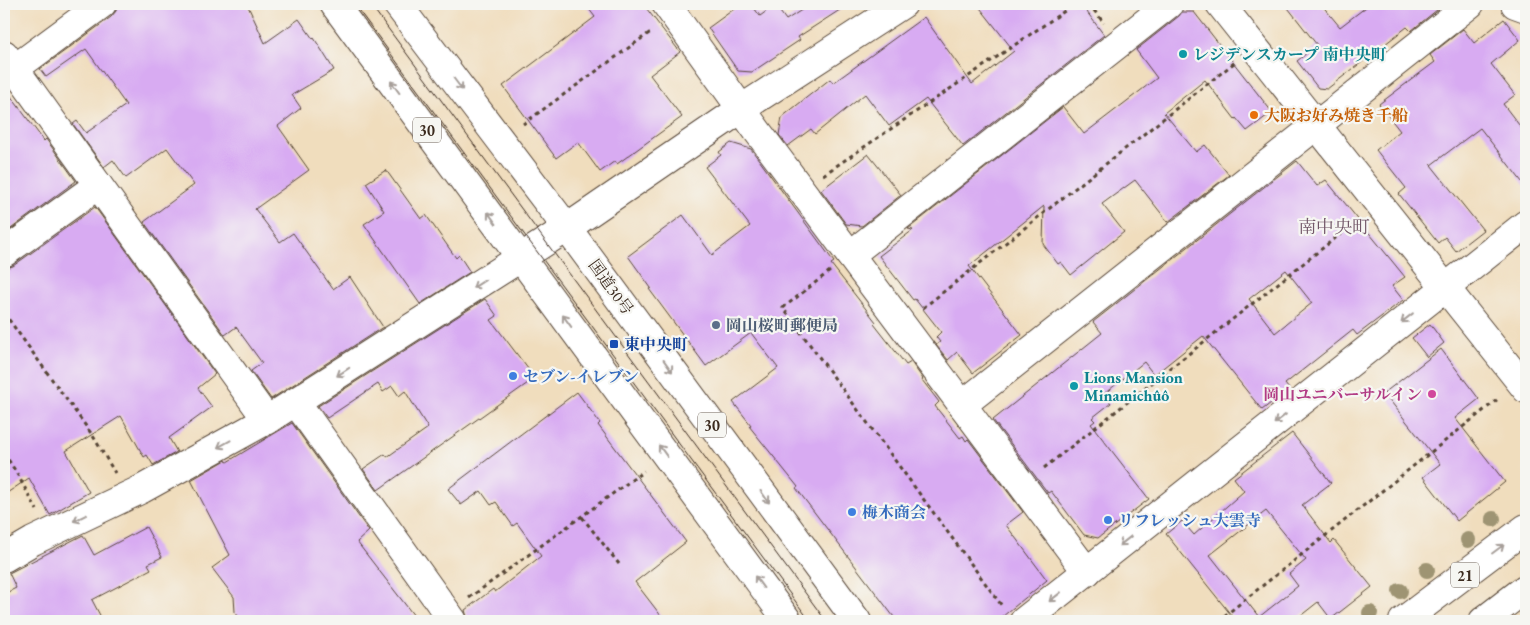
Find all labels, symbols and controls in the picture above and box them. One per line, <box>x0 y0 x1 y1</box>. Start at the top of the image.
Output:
place label: レジデンスカープ 南中央町 <box>1193 44 1387 65</box>
marker: レジデンスカープ 南中央町 <box>1177 48 1189 60</box>
one-way arrow <box>453 77 464 90</box>
one-way arrow <box>390 80 400 94</box>
place label: 大阪お好み焼き千船 <box>1264 105 1409 126</box>
marker: 大阪お好み焼き千船 <box>1248 109 1260 121</box>
road number: 30 <box>413 118 441 142</box>
one-way arrow <box>486 212 497 225</box>
district label: 南中央町 <box>1298 215 1370 238</box>
street label: 国道30号 <box>584 255 638 319</box>
one-way arrow <box>473 279 487 289</box>
one-way arrow <box>1401 312 1414 323</box>
one-way arrow <box>561 314 572 328</box>
place label: 岡山桜町郵便局 <box>726 315 838 336</box>
marker: 岡山桜町郵便局 <box>710 319 722 331</box>
place label: 東中央町 <box>624 334 688 355</box>
marker: 東中央町 <box>608 338 620 350</box>
one-way arrow <box>663 359 674 372</box>
place label: セブン-イレブン <box>523 366 639 387</box>
one-way arrow <box>336 367 350 377</box>
place label: Lions Mansion Minamichûô <box>1084 367 1183 406</box>
marker: セブン-イレブン <box>507 370 519 382</box>
marker: Lions Mansion Minamichûô <box>1068 380 1080 392</box>
place label: 岡山ユニバーサルイン <box>1264 384 1422 405</box>
marker: 岡山ユニバーサルイン <box>1426 388 1438 400</box>
road number: 30 <box>698 412 726 438</box>
one-way arrow <box>1274 413 1287 424</box>
one-way arrow <box>217 439 232 449</box>
one-way arrow <box>658 444 668 458</box>
one-way arrow <box>760 490 770 504</box>
place label: 梅木商会 <box>862 502 926 523</box>
marker: 梅木商会 <box>846 506 858 518</box>
place label: リフレッシュ大雲寺 <box>1118 510 1261 531</box>
one-way arrow <box>73 514 88 524</box>
marker: リフレッシュ大雲寺 <box>1102 514 1114 526</box>
one-way arrow <box>1119 536 1132 547</box>
one-way arrow <box>1491 544 1504 555</box>
road number: 21 <box>1451 562 1479 588</box>
one-way arrow <box>754 576 765 589</box>
one-way arrow <box>1049 591 1062 602</box>

